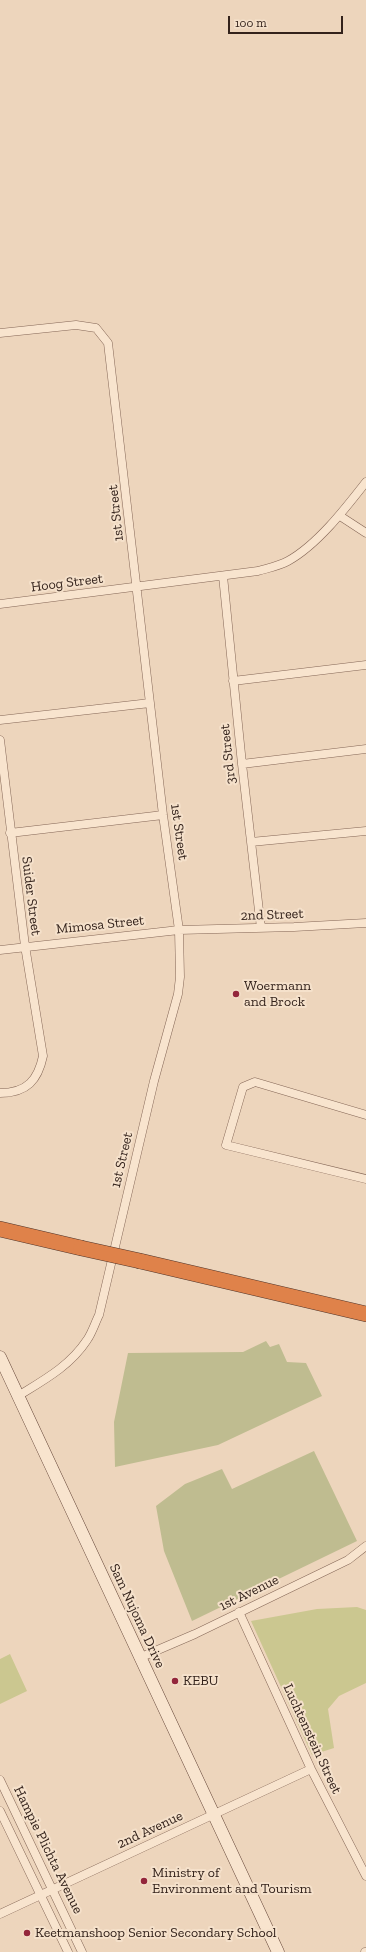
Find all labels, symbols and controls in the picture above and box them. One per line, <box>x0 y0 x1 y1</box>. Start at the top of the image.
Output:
scale bar <box>230 8 345 34</box>
text: 100 m <box>235 16 267 30</box>
street label: 1st Street <box>105 484 127 542</box>
street label: Hoog Street <box>30 570 104 596</box>
street label: 3rd Street <box>216 723 240 785</box>
street label: 1st Street <box>167 803 191 861</box>
street label: Suider Street <box>18 856 44 936</box>
street label: 2nd Street <box>240 906 304 924</box>
street label: Mimosa Street <box>55 912 145 938</box>
place label: Woermann and Brock <box>244 978 311 1010</box>
marker: Woermann and Brock <box>231 989 241 999</box>
street label: 1st Street <box>107 1130 137 1190</box>
street label: Sam Nujoma Drive <box>105 1561 169 1671</box>
street label: 1st Avenue <box>216 1571 282 1615</box>
place label: KEBU <box>183 1673 219 1689</box>
marker: KEBU <box>170 1676 180 1686</box>
street label: Luchtenstein Street <box>279 1681 345 1797</box>
street label: Hampie Plichta Avenue <box>10 1783 86 1917</box>
street label: 2nd Avenue <box>115 1808 185 1852</box>
place label: Ministry of Environment and Tourism <box>152 1865 312 1898</box>
marker: Ministry of Environment and Tourism <box>139 1876 149 1886</box>
place label: Keetmanshoop Senior Secondary School <box>35 1925 277 1941</box>
marker: Keetmanshoop Senior Secondary School <box>22 1928 32 1938</box>

